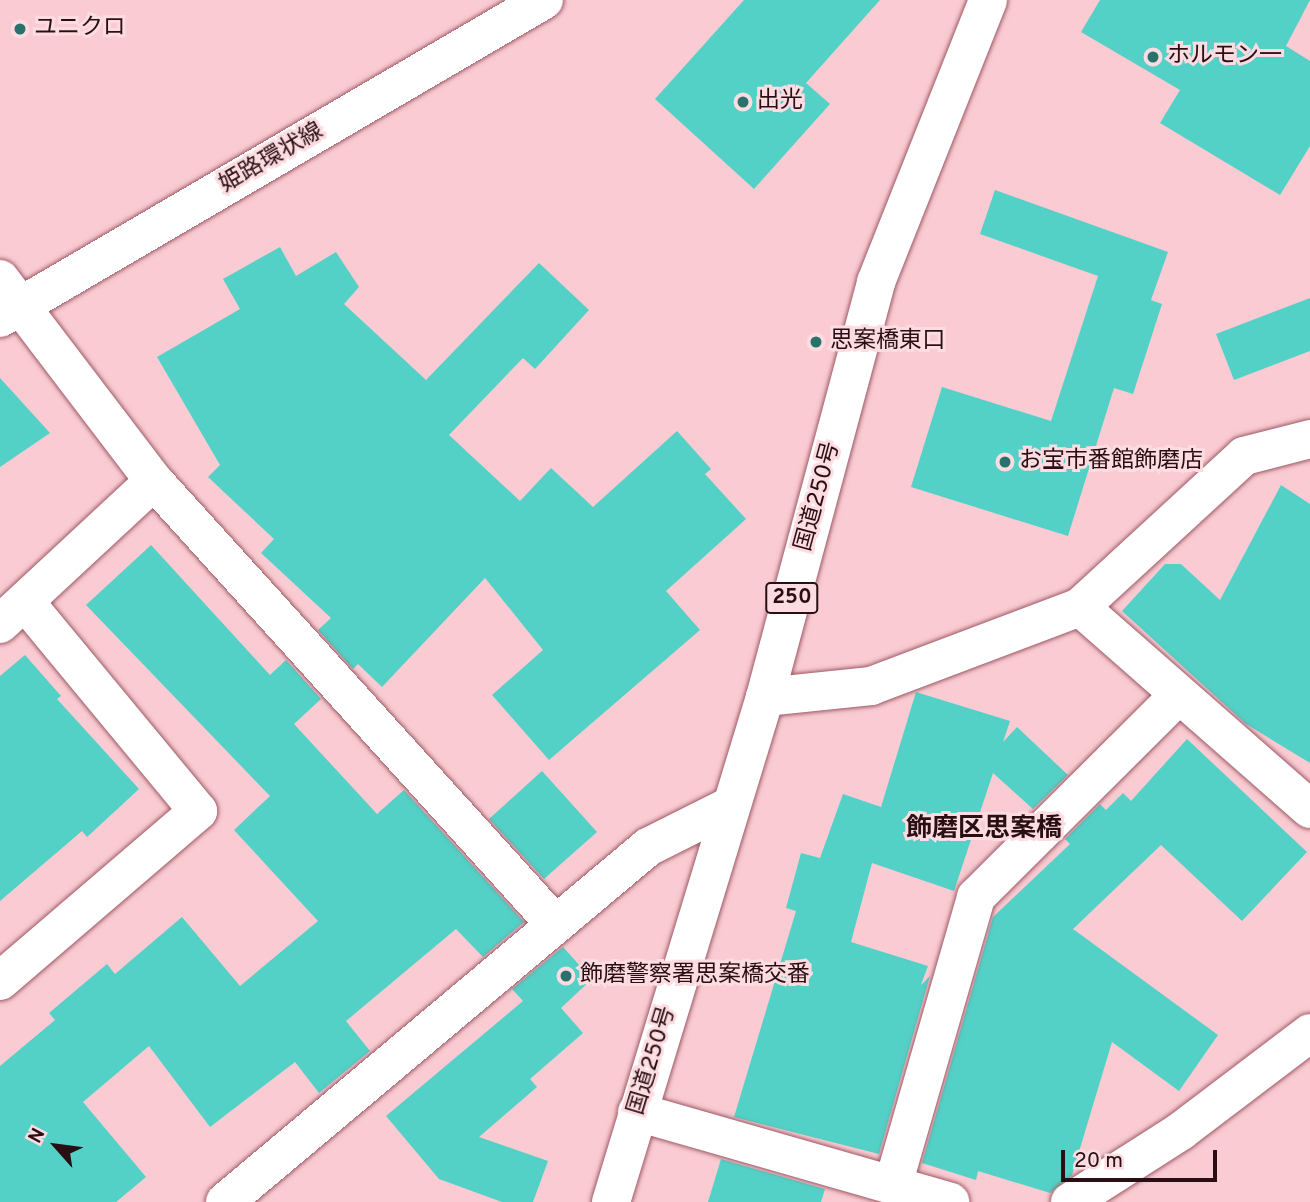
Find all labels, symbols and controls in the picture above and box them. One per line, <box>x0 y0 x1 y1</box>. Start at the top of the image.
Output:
place label: ユニクロ <box>34 15 126 43</box>
marker: ユニクロ <box>12 21 28 37</box>
place label: ホルモン一 <box>1167 43 1282 71</box>
marker: ホルモン一 <box>1145 49 1161 65</box>
place label: 出光 <box>757 88 803 116</box>
marker: 出光 <box>735 94 751 110</box>
street label: 姫路環状線 <box>215 118 329 200</box>
place label: 思案橋東口 <box>830 328 945 356</box>
marker: 思案橋東口 <box>808 334 824 350</box>
street label: 国道250号 <box>791 439 847 555</box>
place label: お宝市番館飾磨店 <box>1019 448 1203 476</box>
marker: お宝市番館飾磨店 <box>997 454 1013 470</box>
road number: 250 <box>764 580 820 616</box>
district label: 飾磨区思案橋 <box>906 814 1062 846</box>
place label: 飾磨警察署思案橋交番 <box>580 962 810 990</box>
marker: 飾磨警察署思案橋交番 <box>558 968 574 984</box>
street label: 国道250号 <box>623 1003 683 1119</box>
north arrow <box>21 1111 91 1181</box>
text: N <box>24 1124 51 1148</box>
scale bar <box>1065 1136 1221 1180</box>
text: 20 m <box>1074 1148 1123 1175</box>

